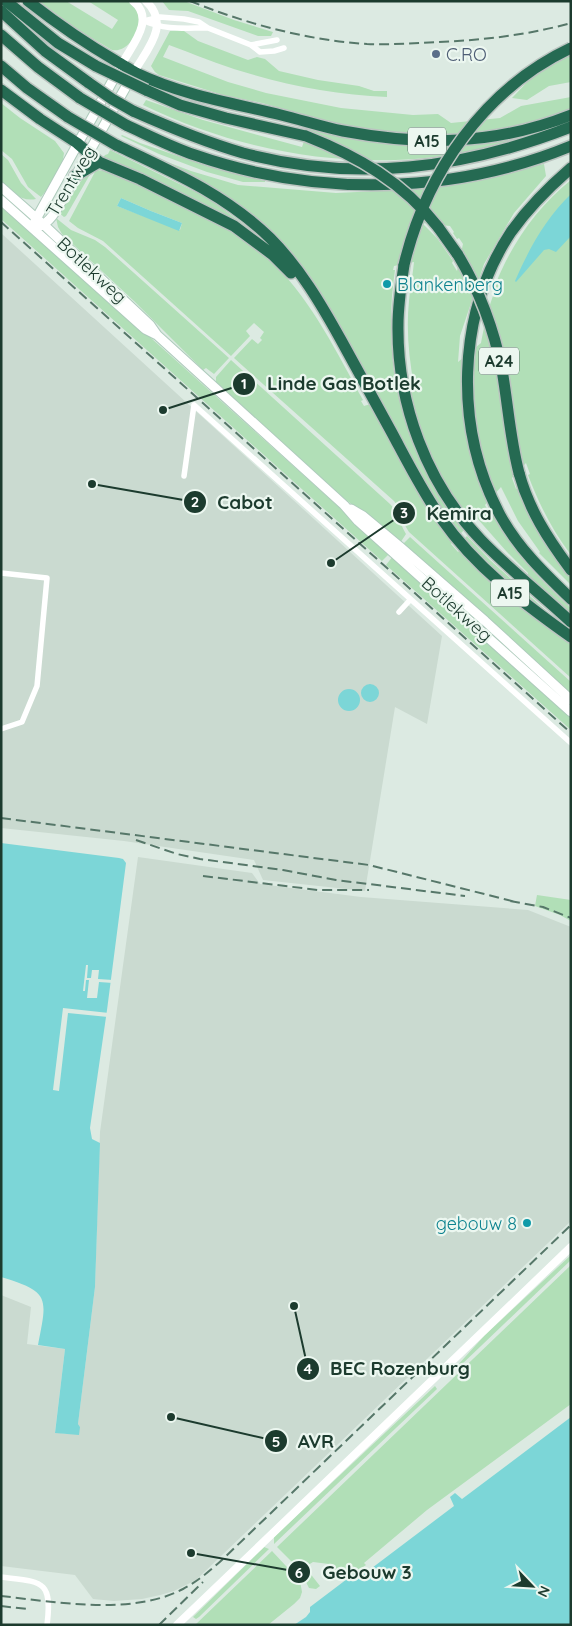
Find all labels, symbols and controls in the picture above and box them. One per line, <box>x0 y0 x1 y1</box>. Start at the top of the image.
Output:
place label: C.RO <box>446 43 487 66</box>
marker: C.RO <box>430 48 442 60</box>
road number: A15 <box>408 128 446 154</box>
street label: Trentweg <box>41 141 101 221</box>
street label: Botlekweg <box>52 232 132 308</box>
place label: Blankenberg <box>397 273 503 296</box>
marker: Blankenberg <box>381 278 393 290</box>
road number: A24 <box>479 348 519 374</box>
callout: Linde Gas Botlek <box>232 367 431 401</box>
text: Linde Gas Botlek <box>267 371 421 395</box>
text: 1 <box>241 374 247 393</box>
callout: Cabot <box>182 485 283 519</box>
text: Cabot <box>217 490 273 514</box>
text: 2 <box>191 492 199 511</box>
callout: Kemira <box>391 496 502 530</box>
text: Kemira <box>426 501 492 525</box>
text: 3 <box>400 503 408 522</box>
street label: Botlekweg <box>417 571 497 647</box>
road number: A15 <box>491 580 529 606</box>
place label: gebouw 8 <box>436 1212 517 1235</box>
marker: gebouw 8 <box>521 1217 533 1229</box>
callout: BEC Rozenburg <box>295 1352 480 1386</box>
text: BEC Rozenburg <box>330 1356 470 1380</box>
text: 4 <box>304 1359 313 1378</box>
callout: AVR <box>263 1424 344 1458</box>
text: AVR <box>298 1429 334 1453</box>
text: 5 <box>272 1432 280 1451</box>
callout: Gebouw 3 <box>287 1555 421 1589</box>
text: Gebouw 3 <box>322 1560 412 1584</box>
north arrow <box>507 1561 557 1611</box>
text: 6 <box>295 1563 303 1582</box>
text: N <box>533 1583 554 1600</box>

